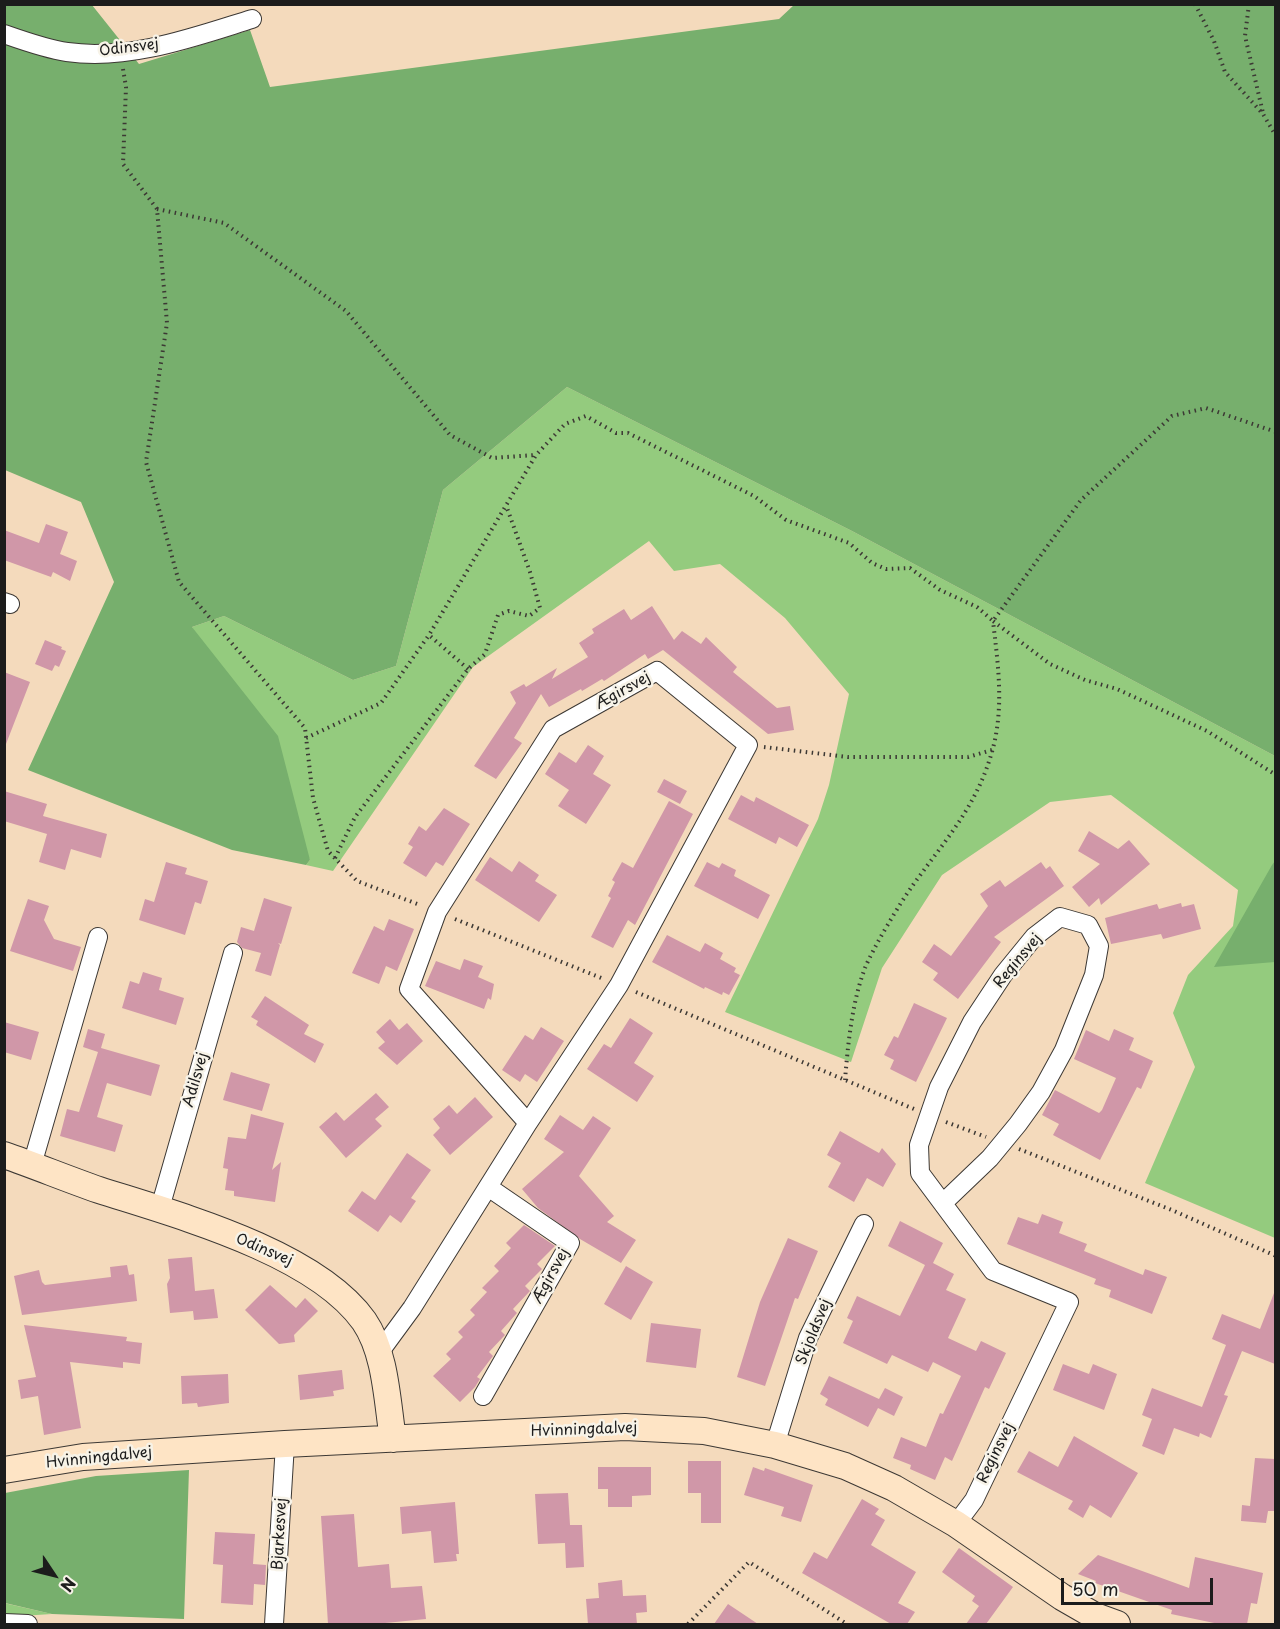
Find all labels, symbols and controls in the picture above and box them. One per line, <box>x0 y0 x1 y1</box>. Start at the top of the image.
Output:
street label: Odinsvej <box>98 35 160 61</box>
street label: Ægirsvej <box>592 668 654 714</box>
street label: Reginsvej <box>990 930 1046 992</box>
street label: Adilsvej <box>180 1051 212 1109</box>
street label: Odinsvej <box>233 1230 295 1270</box>
street label: Ægirsvej <box>528 1245 574 1307</box>
street label: Skjoldsvej <box>793 1296 835 1368</box>
street label: Hvinningdalvej <box>530 1419 638 1441</box>
street label: Reginsvej <box>974 1420 1018 1486</box>
street label: Hvinningdalvej <box>45 1443 153 1473</box>
street label: Bjarkesvej <box>269 1497 291 1571</box>
north arrow <box>24 1545 84 1605</box>
scale bar <box>1064 1566 1216 1604</box>
text: N <box>55 1573 82 1597</box>
text: 50 m <box>1072 1575 1119 1602</box>

